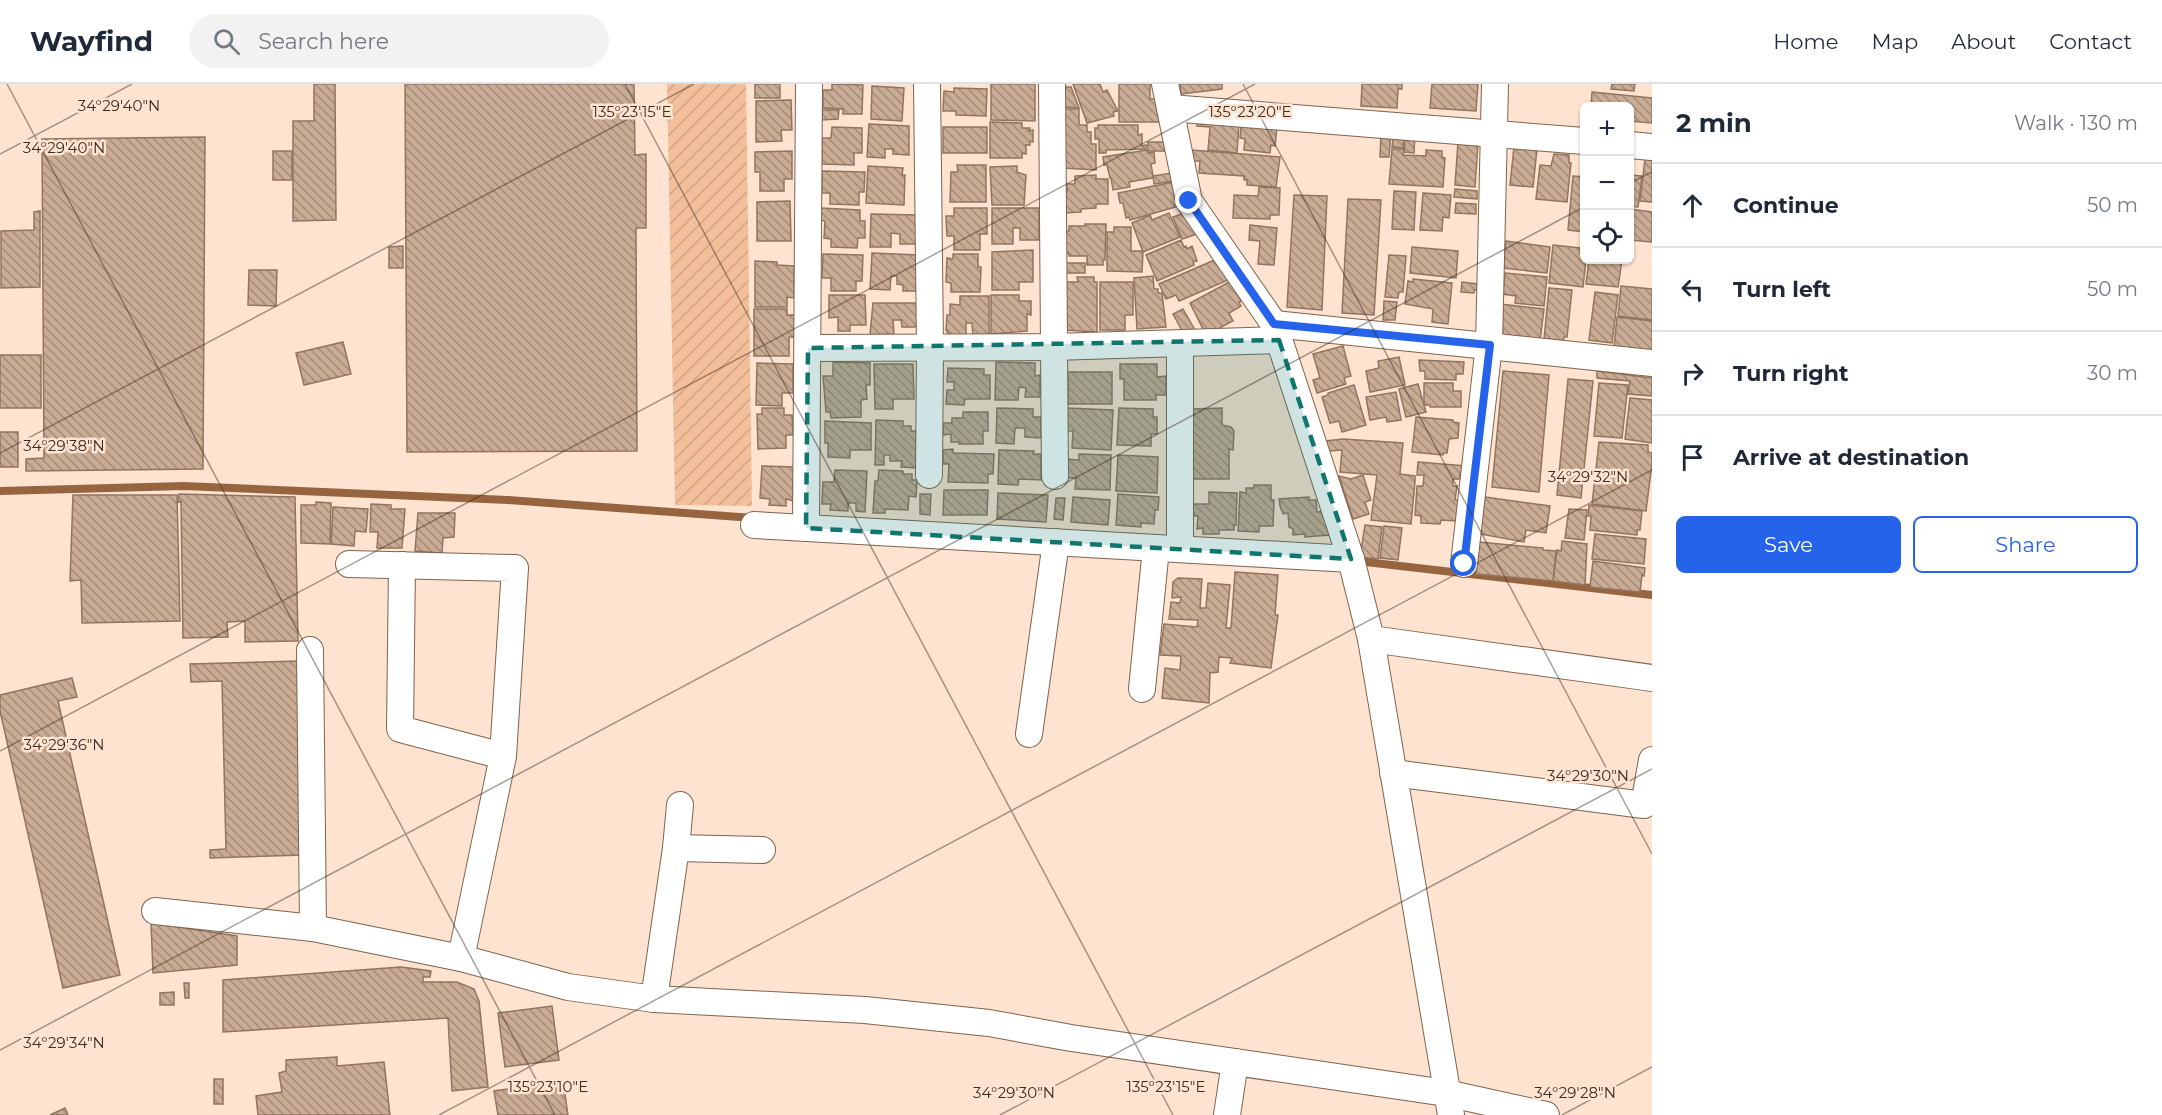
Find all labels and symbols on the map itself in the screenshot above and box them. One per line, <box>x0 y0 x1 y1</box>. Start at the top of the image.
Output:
text: 34°29'40"N <box>78 96 160 115</box>
text: 135°23'15"E <box>593 102 671 121</box>
text: 135°23'20"E <box>1208 102 1292 121</box>
text: 34°29'40"N <box>23 138 105 157</box>
route end <box>1175 187 1201 213</box>
text: 34°29'38"N <box>23 436 105 455</box>
text: 34°29'32"N <box>1548 467 1628 486</box>
route start <box>1450 550 1476 576</box>
text: 34°29'36"N <box>24 735 105 754</box>
text: 34°29'30"N <box>1547 766 1629 785</box>
text: 34°29'34"N <box>23 1033 105 1052</box>
text: 135°23'10"E <box>508 1077 588 1096</box>
text: 135°23'15"E <box>1127 1077 1205 1096</box>
text: 34°29'30"N <box>973 1083 1055 1102</box>
text: 34°29'28"N <box>1534 1083 1616 1102</box>

